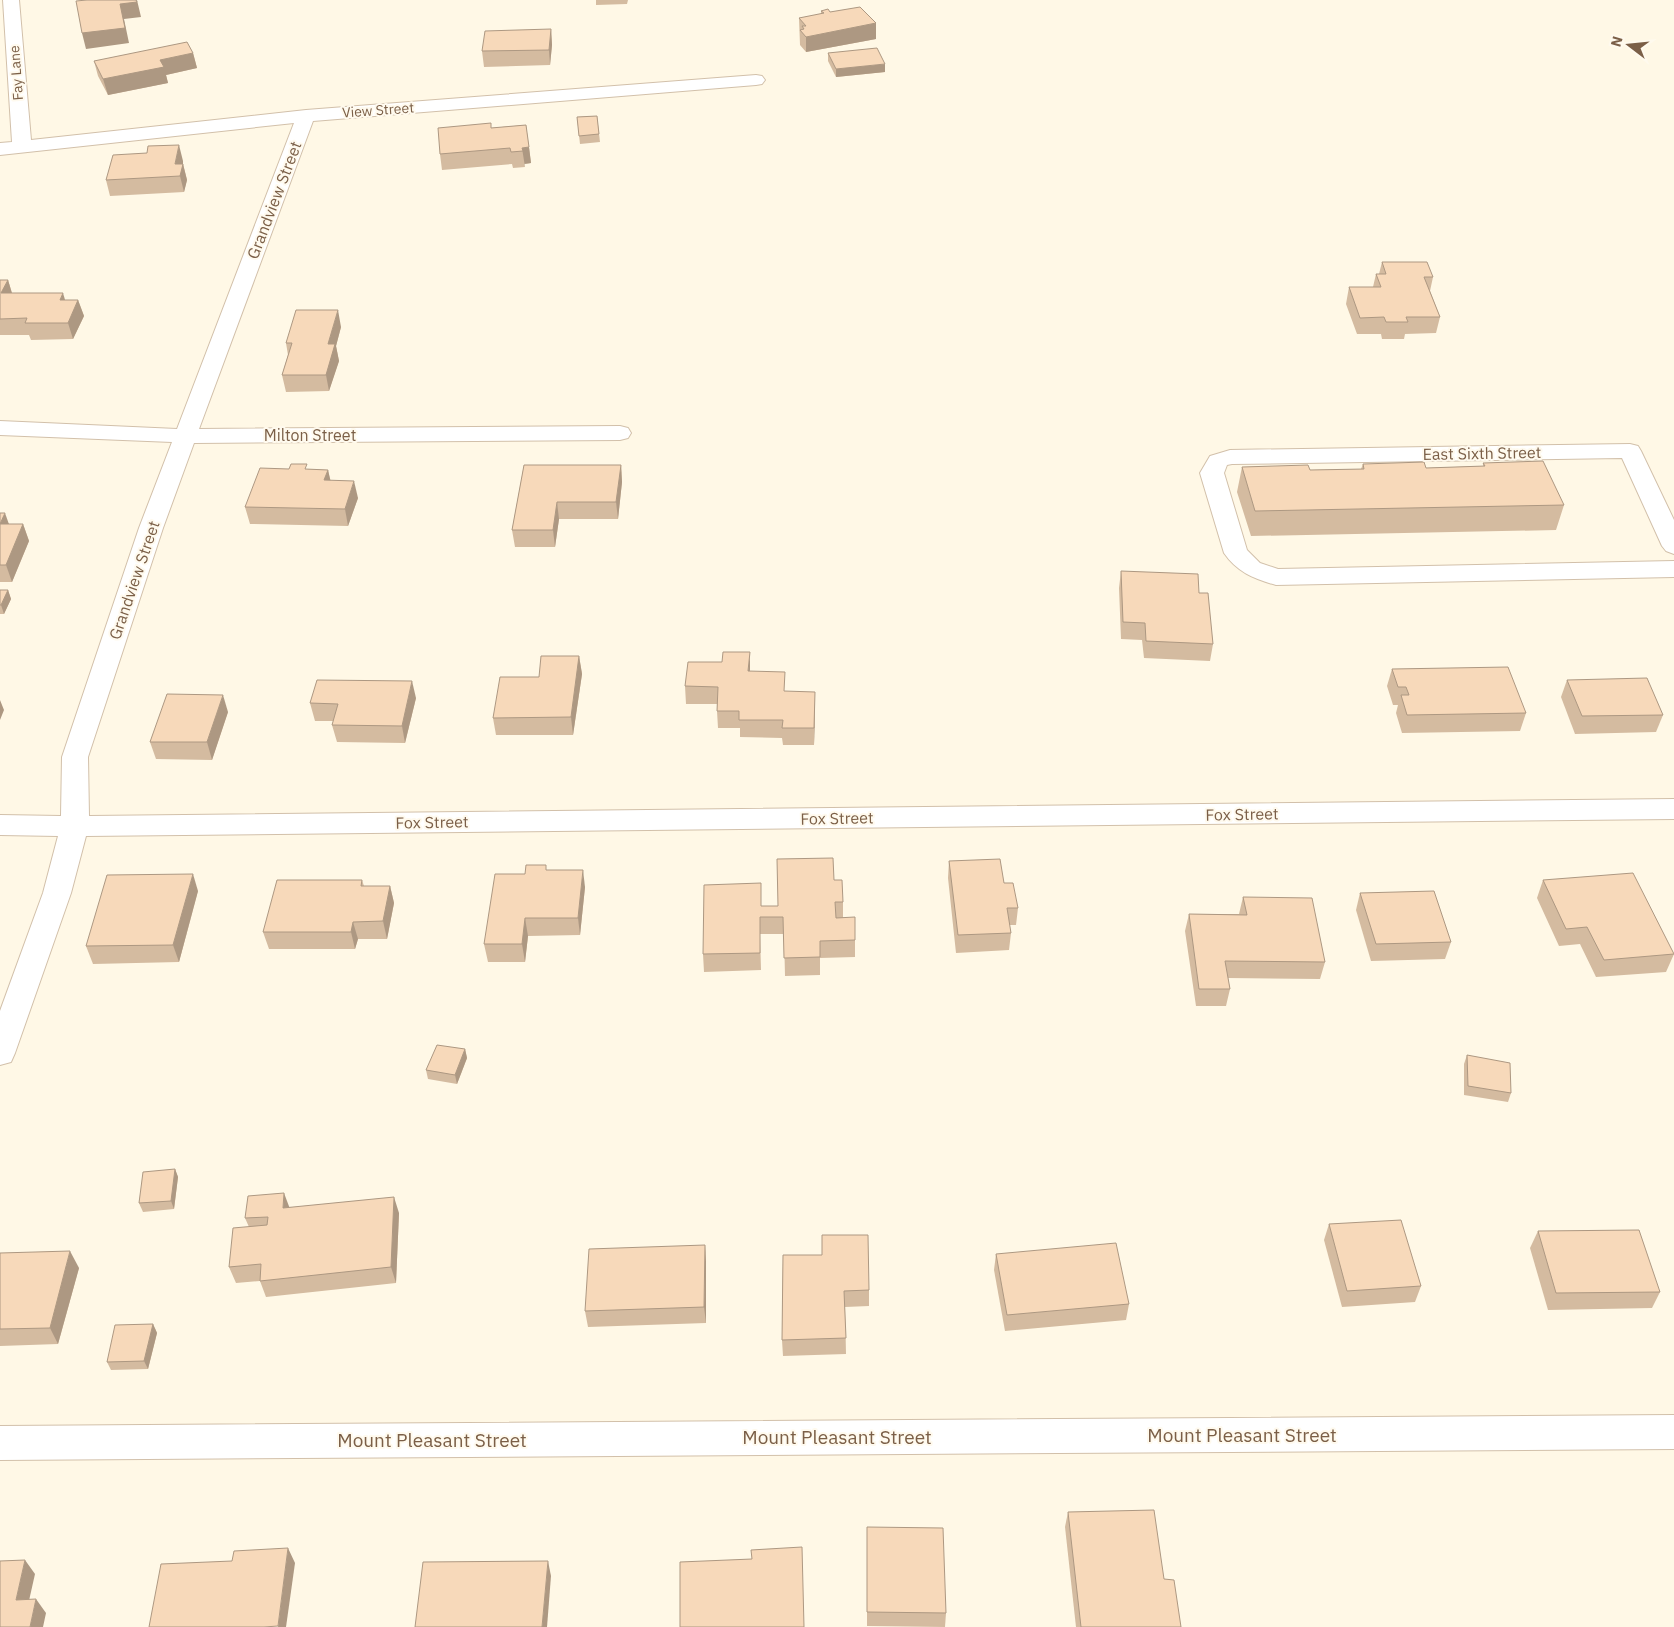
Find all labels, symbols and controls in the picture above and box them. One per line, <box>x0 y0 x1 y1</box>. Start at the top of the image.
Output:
north arrow <box>1604 20 1654 70</box>
text: N <box>1606 34 1627 49</box>
street label: Fay Lane <box>5 45 27 101</box>
street label: View Street <box>341 99 415 121</box>
street label: Grandview Street <box>242 138 306 262</box>
street label: Milton Street <box>264 425 356 445</box>
street label: East Sixth Street <box>1422 442 1542 464</box>
street label: Grandview Street <box>104 518 164 642</box>
street label: Fox Street <box>1205 803 1279 825</box>
street label: Fox Street <box>800 807 874 829</box>
street label: Fox Street <box>395 811 469 833</box>
street label: Mount Pleasant Street <box>1147 1423 1337 1447</box>
street label: Mount Pleasant Street <box>742 1425 932 1449</box>
street label: Mount Pleasant Street <box>337 1428 527 1452</box>

